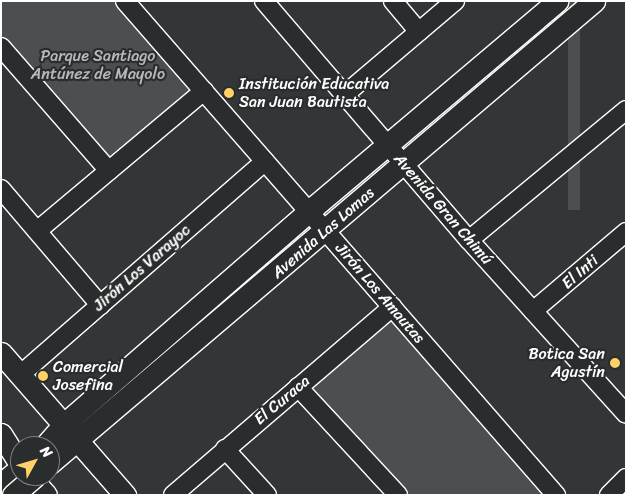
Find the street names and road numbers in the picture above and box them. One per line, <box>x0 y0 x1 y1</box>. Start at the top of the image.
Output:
street label: Avenida Gran Chimú <box>390 150 496 268</box>
street label: Avenida Las Lomas <box>268 183 378 283</box>
street label: Jirón Los Varayoc <box>90 221 194 315</box>
street label: Jirón Los Amautas <box>331 239 429 347</box>
street label: El Inti <box>557 250 603 294</box>
street label: El Curaca <box>250 371 314 429</box>

